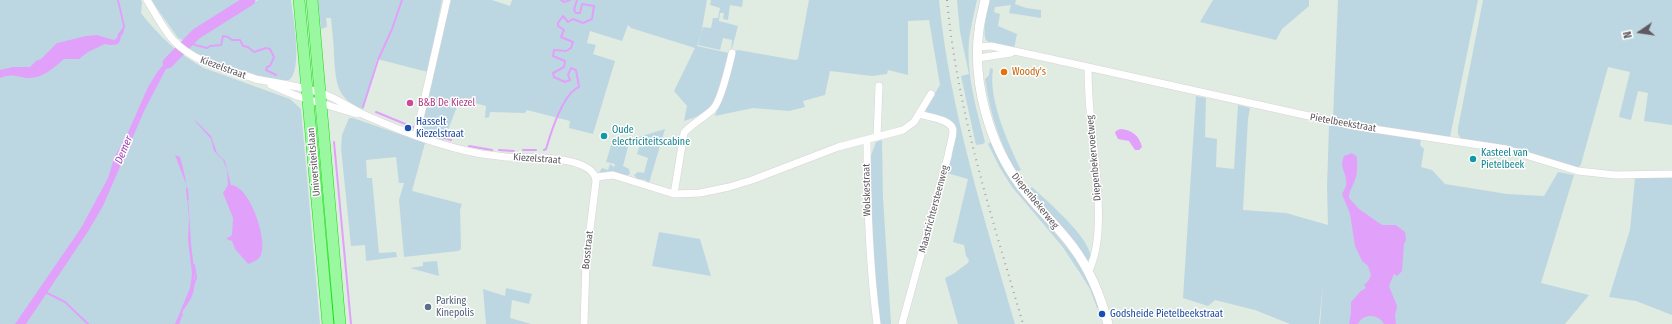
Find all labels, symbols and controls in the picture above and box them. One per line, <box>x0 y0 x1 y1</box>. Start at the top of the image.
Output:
north arrow <box>1620 12 1660 52</box>
text: N <box>1621 30 1635 39</box>
street label: Kiezelstraat <box>198 54 248 82</box>
place label: Woody's <box>1012 66 1046 78</box>
marker: Woody's <box>999 67 1009 77</box>
place label: B&B De Kiezel <box>418 97 475 109</box>
marker: B&B De Kiezel <box>405 98 415 108</box>
street label: Pietelbeekstraat <box>1309 111 1377 135</box>
street label: Diepenbekervoetweg <box>1084 115 1104 201</box>
place label: Hasselt Kiezelstraat <box>416 116 464 140</box>
marker: Hasselt Kiezelstraat <box>403 123 413 133</box>
place label: Oude electriciteitscabine <box>612 124 690 148</box>
street label: Universiteitslaan <box>305 127 323 197</box>
marker: Oude electriciteitscabine <box>599 131 609 141</box>
water label: Demer <box>112 134 136 166</box>
place label: Kasteel van Pietelbeek <box>1481 147 1528 170</box>
street label: Kiezelstraat <box>513 151 561 167</box>
marker: Kasteel van Pietelbeek <box>1468 154 1478 164</box>
street label: Wolskestraat <box>861 163 873 217</box>
street label: Maastrichtersteenweg <box>917 164 951 254</box>
street label: Diepenbekerweg <box>1009 171 1061 231</box>
street label: Bosstraat <box>580 230 596 270</box>
place label: Parking Kinepolis <box>436 295 474 318</box>
marker: Parking Kinepolis <box>423 302 433 312</box>
place label: Godsheide Pietelbeekstraat <box>1110 308 1223 320</box>
marker: Godsheide Pietelbeekstraat <box>1097 309 1107 319</box>

